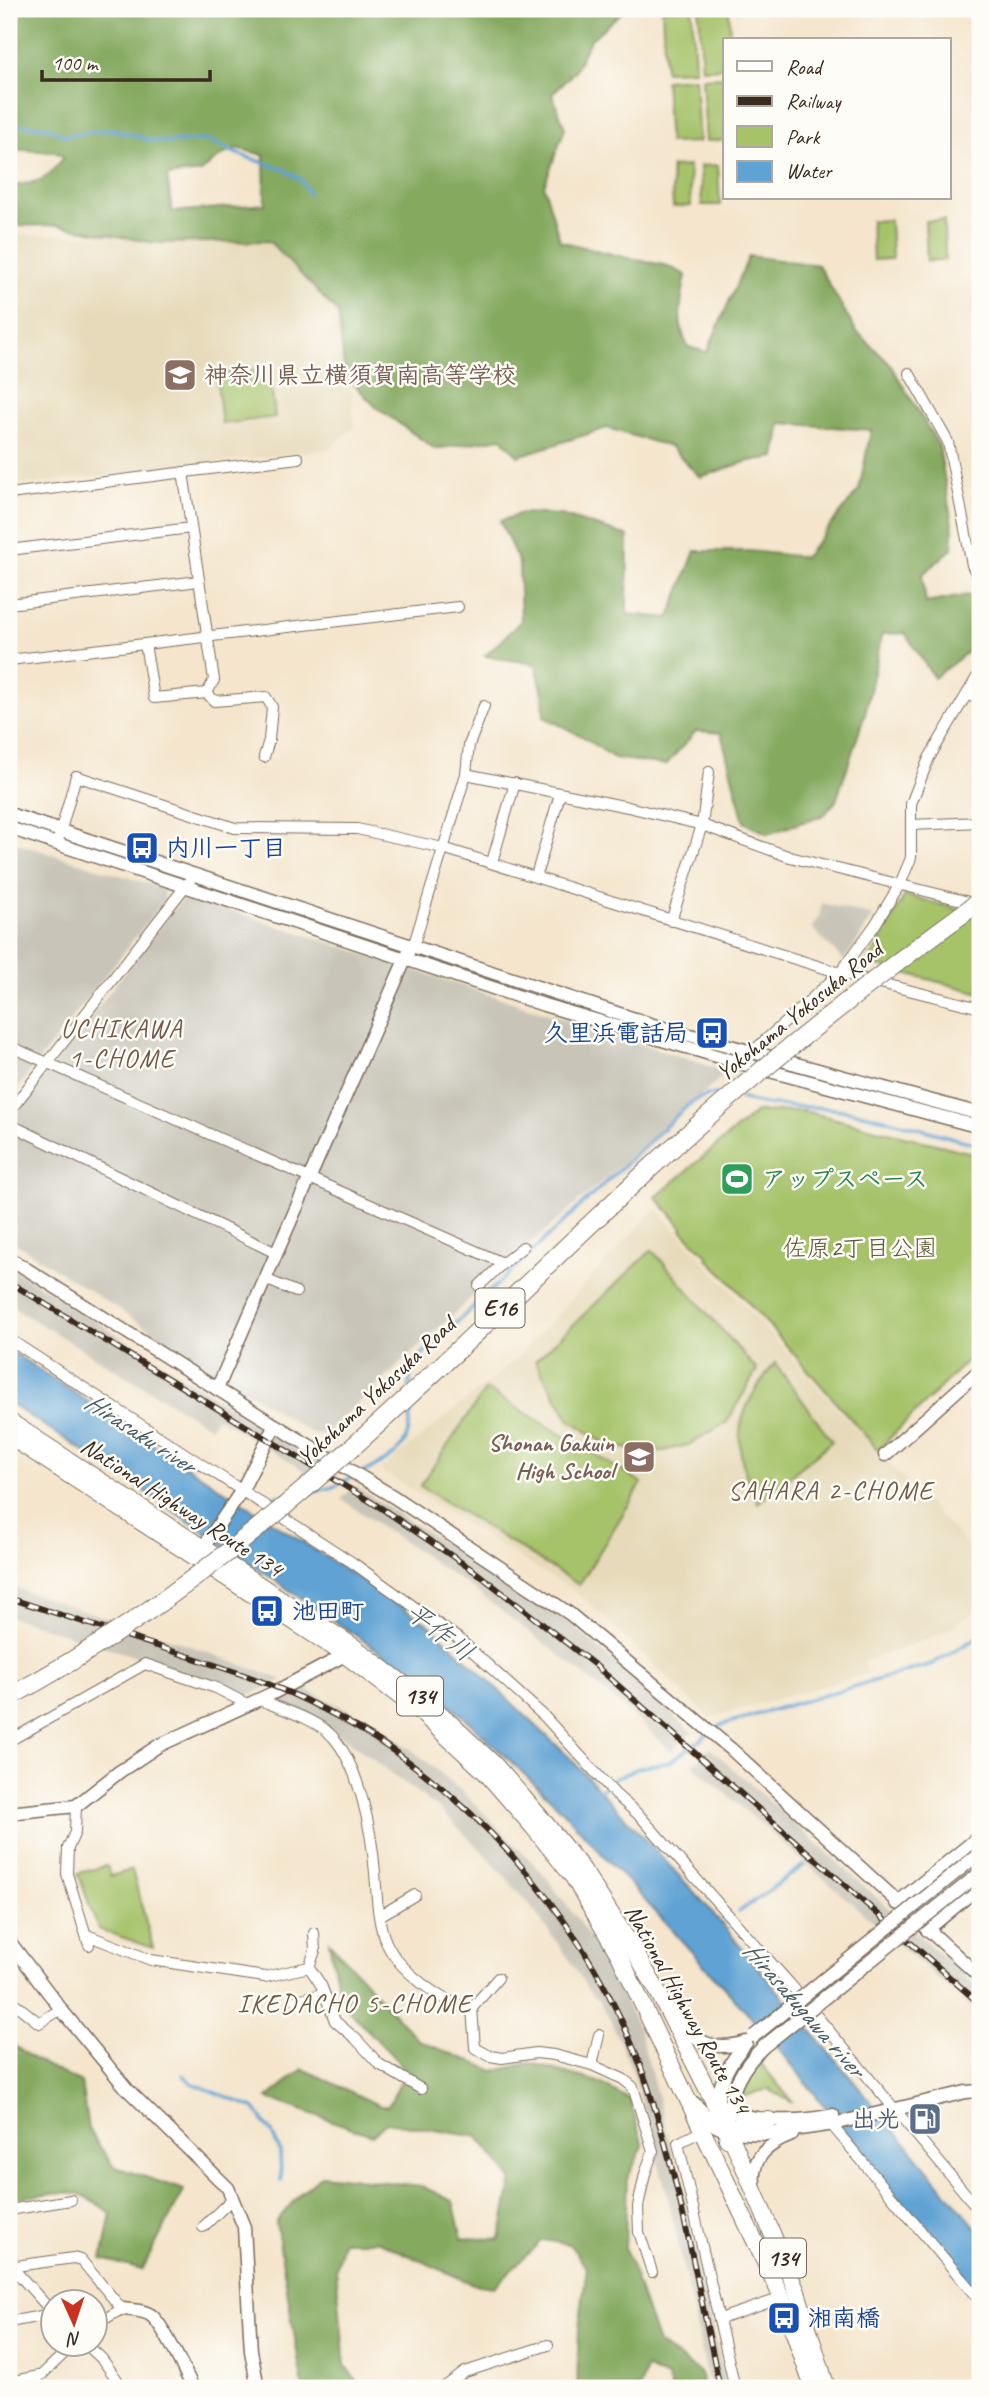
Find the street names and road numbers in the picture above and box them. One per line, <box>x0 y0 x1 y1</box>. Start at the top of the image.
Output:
street label: Yokohama Yokosuka Road <box>710 932 891 1087</box>
road number: E16 <box>476 1288 524 1328</box>
street label: Yokohama Yokosuka Road <box>291 1308 464 1472</box>
street label: National Highway Route 134 <box>75 1431 290 1585</box>
road number: 134 <box>397 1676 443 1716</box>
street label: National Highway Route 134 <box>618 1899 759 2121</box>
road number: 134 <box>760 2238 806 2278</box>

